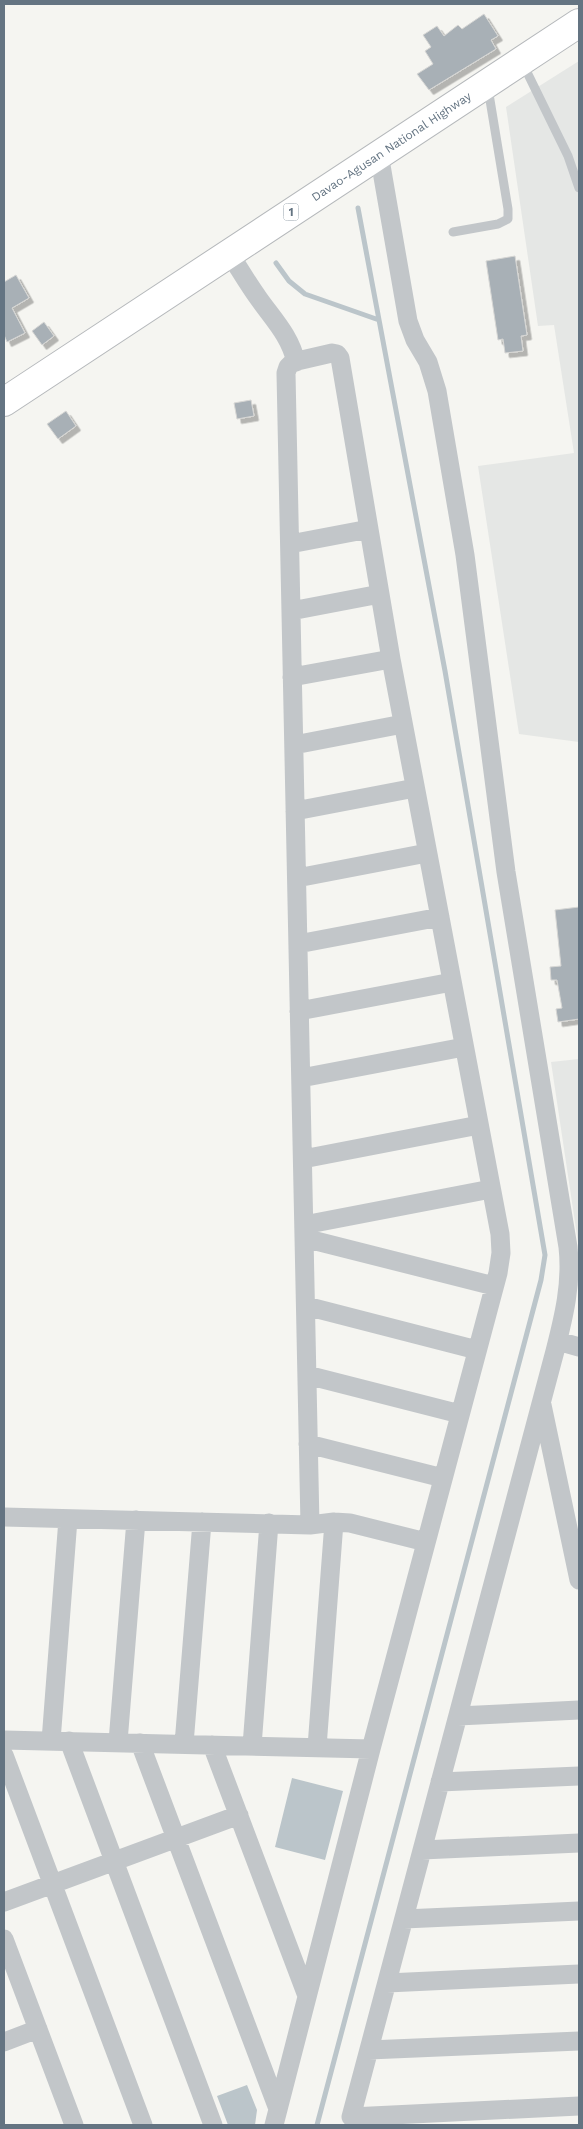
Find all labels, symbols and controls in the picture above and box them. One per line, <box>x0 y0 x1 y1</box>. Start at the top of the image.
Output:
street label: Davao-Agusan National Highway <box>309 89 475 204</box>
road number: 1 <box>284 203 298 220</box>

